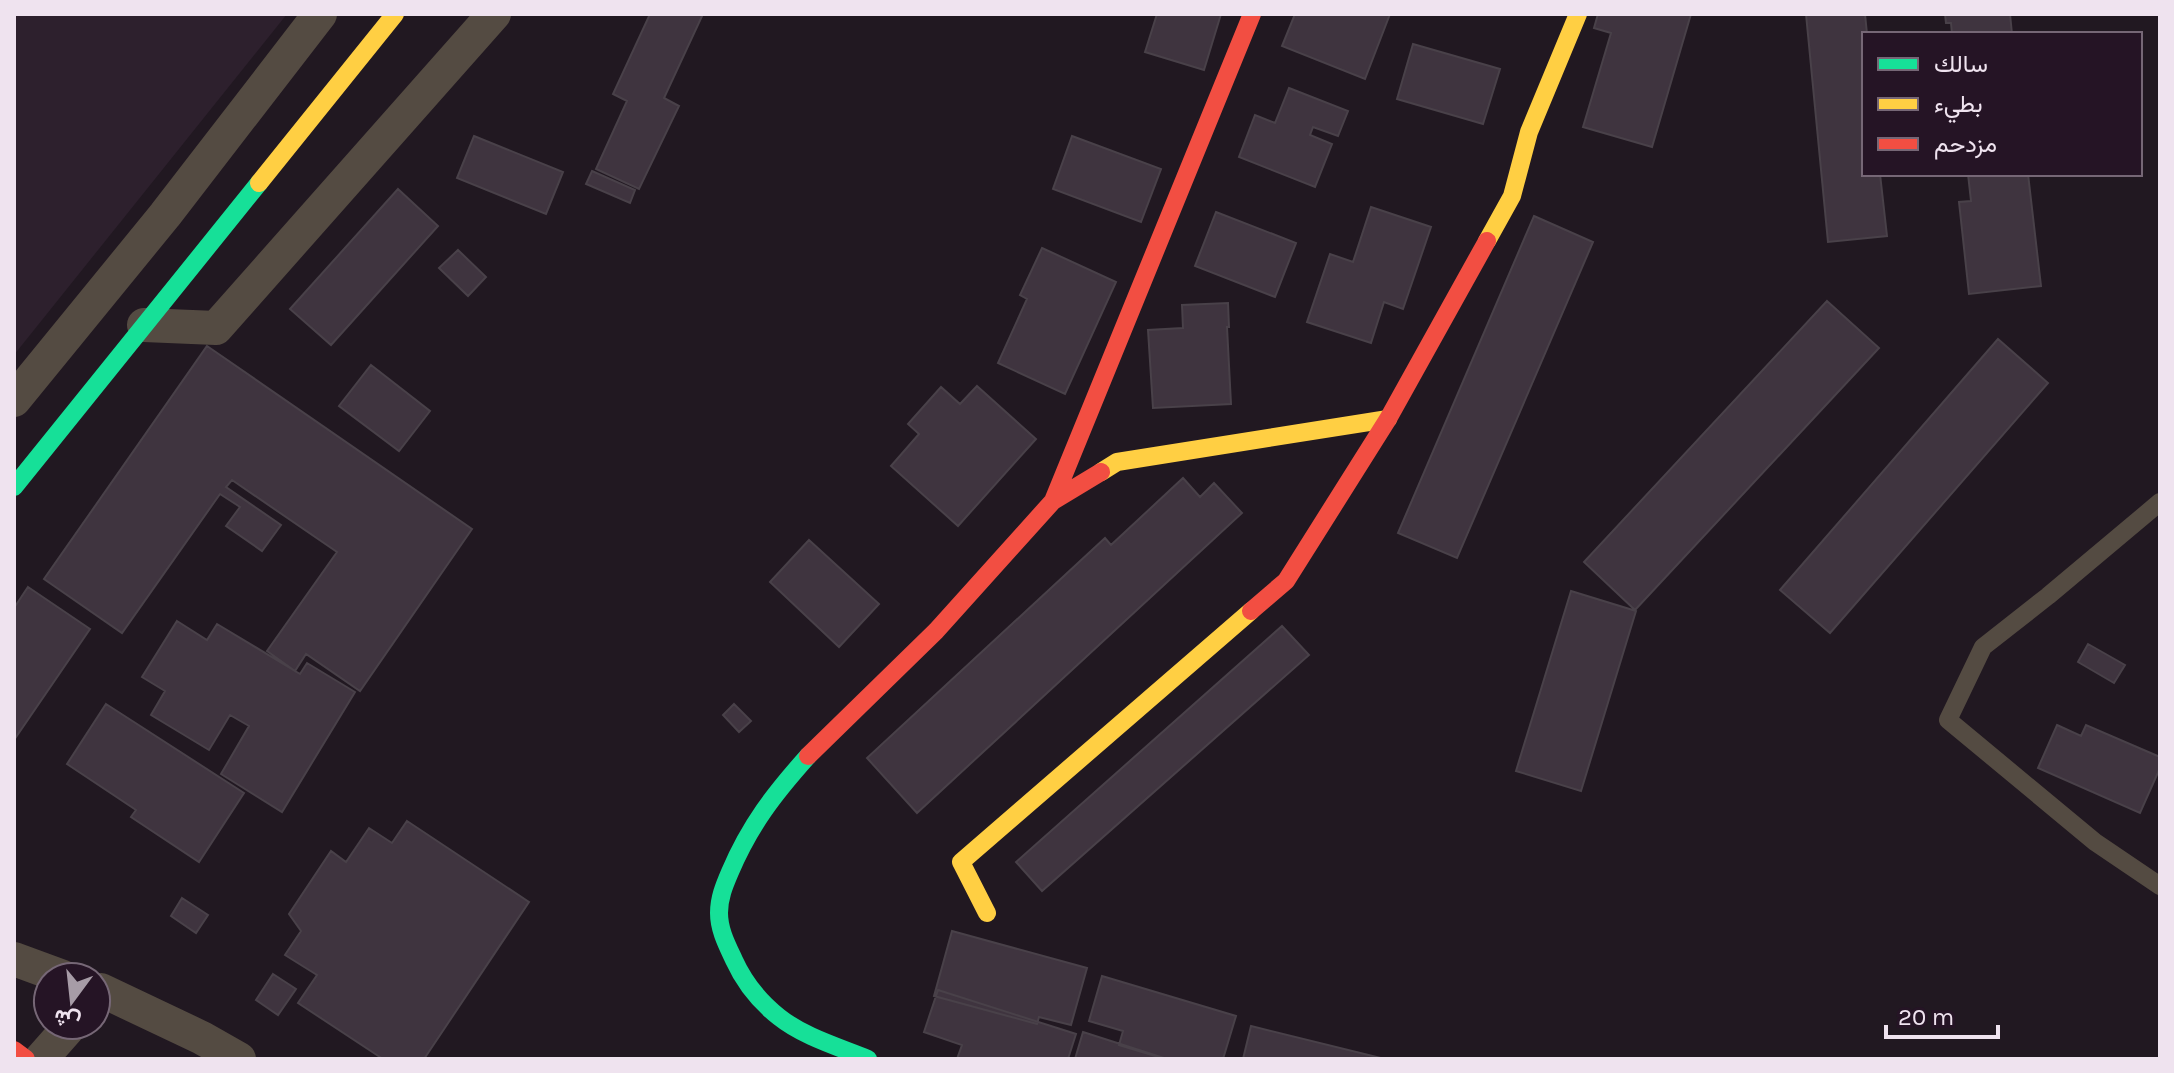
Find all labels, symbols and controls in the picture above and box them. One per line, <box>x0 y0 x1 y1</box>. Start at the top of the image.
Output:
legend <box>1862 32 2142 176</box>
text: سالك <box>1934 50 1988 78</box>
text: بطيء <box>1934 90 1983 123</box>
text: مزدحم <box>1934 130 1997 160</box>
north arrow <box>32 961 112 1041</box>
scale bar <box>1886 989 1998 1039</box>
text: ش <box>51 1003 83 1035</box>
text: 20 m <box>1898 1003 1954 1031</box>

